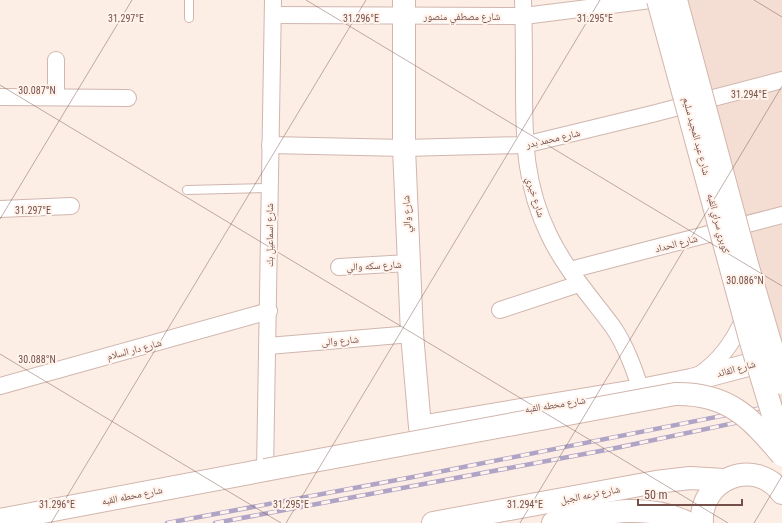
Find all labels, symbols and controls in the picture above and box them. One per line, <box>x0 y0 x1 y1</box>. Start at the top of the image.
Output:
street label: شارع مصطفي منصور <box>423 11 501 25</box>
text: 31.297°E <box>108 13 144 24</box>
text: 31.296°E <box>343 13 379 24</box>
text: 31.295°E <box>577 13 613 24</box>
text: 30.087°N <box>18 85 56 96</box>
text: 31.294°E <box>731 89 767 100</box>
street label: شارع عبد المجيد سليم <box>679 96 712 177</box>
street label: شارع محمد بدر <box>524 127 582 151</box>
street label: شارع خيري <box>522 176 547 220</box>
street label: كوبري سراي القبه <box>703 192 732 255</box>
street label: شارع والي <box>400 195 415 233</box>
street label: شارع اسماعيل بك <box>264 203 276 267</box>
text: 31.297°E <box>15 205 51 216</box>
street label: شارع الحداد <box>654 232 699 255</box>
street label: شارع سكه والي <box>346 259 402 275</box>
text: 30.086°N <box>726 275 764 286</box>
street label: شارع والى <box>321 333 360 349</box>
street label: شارع دار السلام <box>106 337 164 364</box>
text: 30.088°N <box>18 354 56 365</box>
street label: شارع القائد <box>716 358 757 380</box>
street label: شارع محطه القبه <box>524 394 587 416</box>
scale bar <box>638 481 742 507</box>
street label: شارع ترعه الجبل <box>559 483 622 507</box>
street label: شارع محطه القبه <box>101 484 164 508</box>
text: 50 m <box>644 488 668 502</box>
text: 31.296°E <box>39 499 75 510</box>
text: 31.295°E <box>273 499 309 510</box>
text: 31.294°E <box>507 499 543 510</box>

